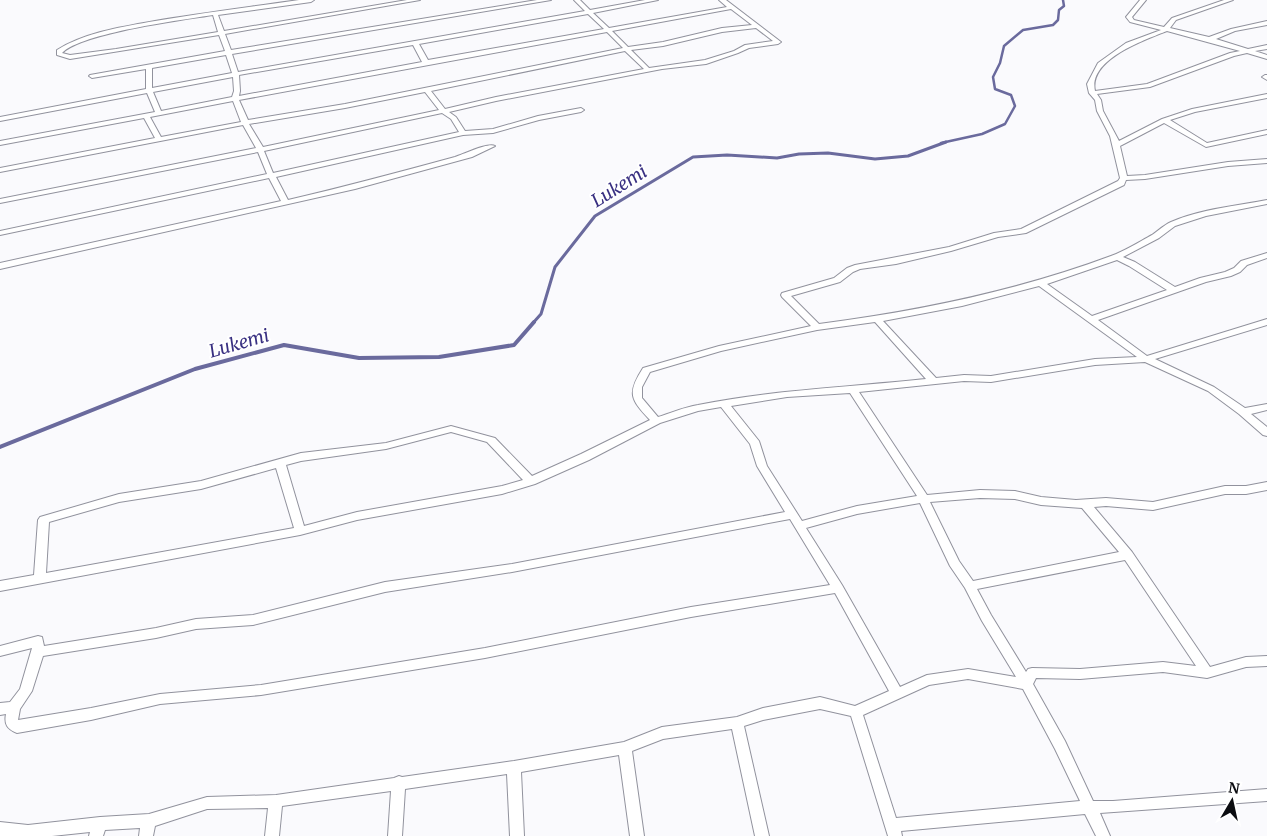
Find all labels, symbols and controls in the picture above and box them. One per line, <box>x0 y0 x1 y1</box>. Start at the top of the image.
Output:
water label: Lukemi <box>587 160 651 212</box>
water label: Lukemi <box>206 323 272 363</box>
north arrow <box>1207 776 1257 826</box>
text: N <box>1227 778 1241 798</box>

